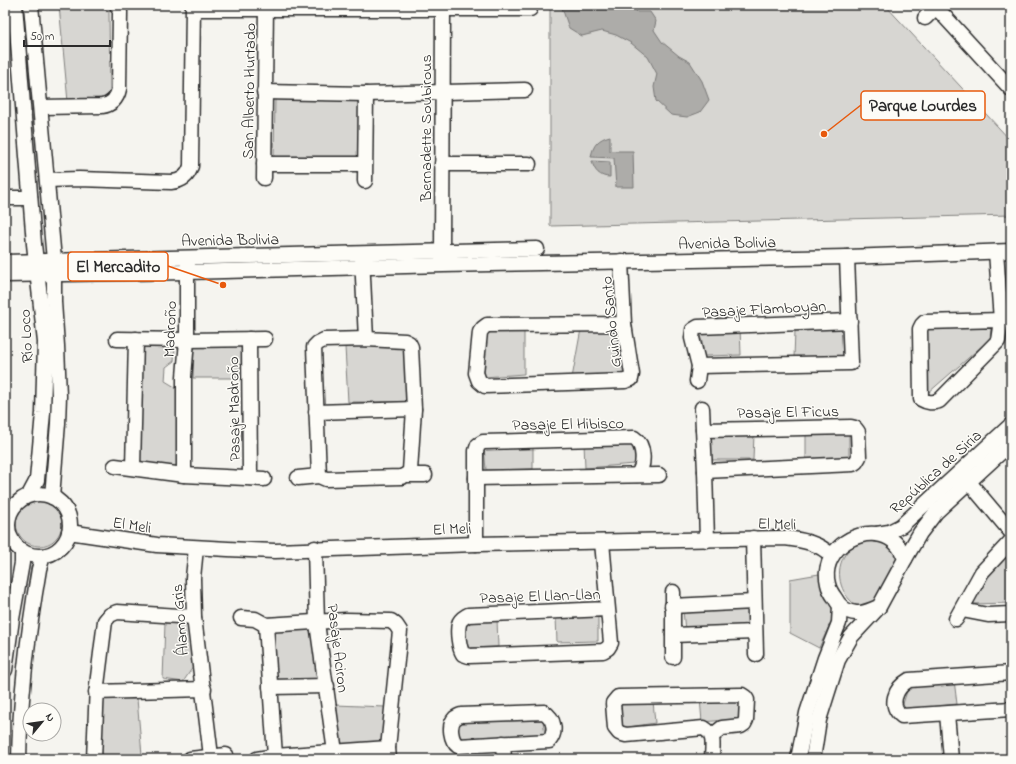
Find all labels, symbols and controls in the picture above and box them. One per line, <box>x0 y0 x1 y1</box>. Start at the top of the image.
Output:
scale bar <box>24 22 110 48</box>
street label: San Alberto Hurtado <box>237 23 263 159</box>
text: 50 m <box>30 28 54 46</box>
street label: Bernadette Soubirous <box>415 54 439 203</box>
callout: Parque Lourdes <box>861 91 985 120</box>
text: Parque Lourdes <box>869 94 977 119</box>
street label: Avenida Bolivia <box>181 228 279 254</box>
street label: Avenida Bolivia <box>678 231 776 257</box>
callout: El Mercadito <box>68 252 168 281</box>
text: El Mercadito <box>76 255 160 280</box>
street label: Guindo Santo <box>595 275 629 369</box>
street label: Pasaje Flamboyan <box>701 295 827 325</box>
street label: Madroño <box>158 300 184 358</box>
street label: Río Loco <box>14 308 40 363</box>
street label: Pasaje Madroño <box>222 356 248 462</box>
street label: Pasaje El Ficus <box>737 400 839 426</box>
street label: Pasaje El Hibisco <box>512 412 624 438</box>
street label: República de Siria <box>885 424 988 521</box>
street label: El Meli <box>111 511 153 541</box>
street label: El Meli <box>757 512 797 538</box>
street label: El Meli <box>432 517 472 543</box>
street label: Álamo Gris <box>166 583 196 657</box>
street label: Pasaje El Llan-Llan <box>479 583 601 611</box>
street label: Pasaje Aciron <box>320 603 354 694</box>
north arrow <box>22 702 62 742</box>
text: N <box>41 711 59 725</box>

